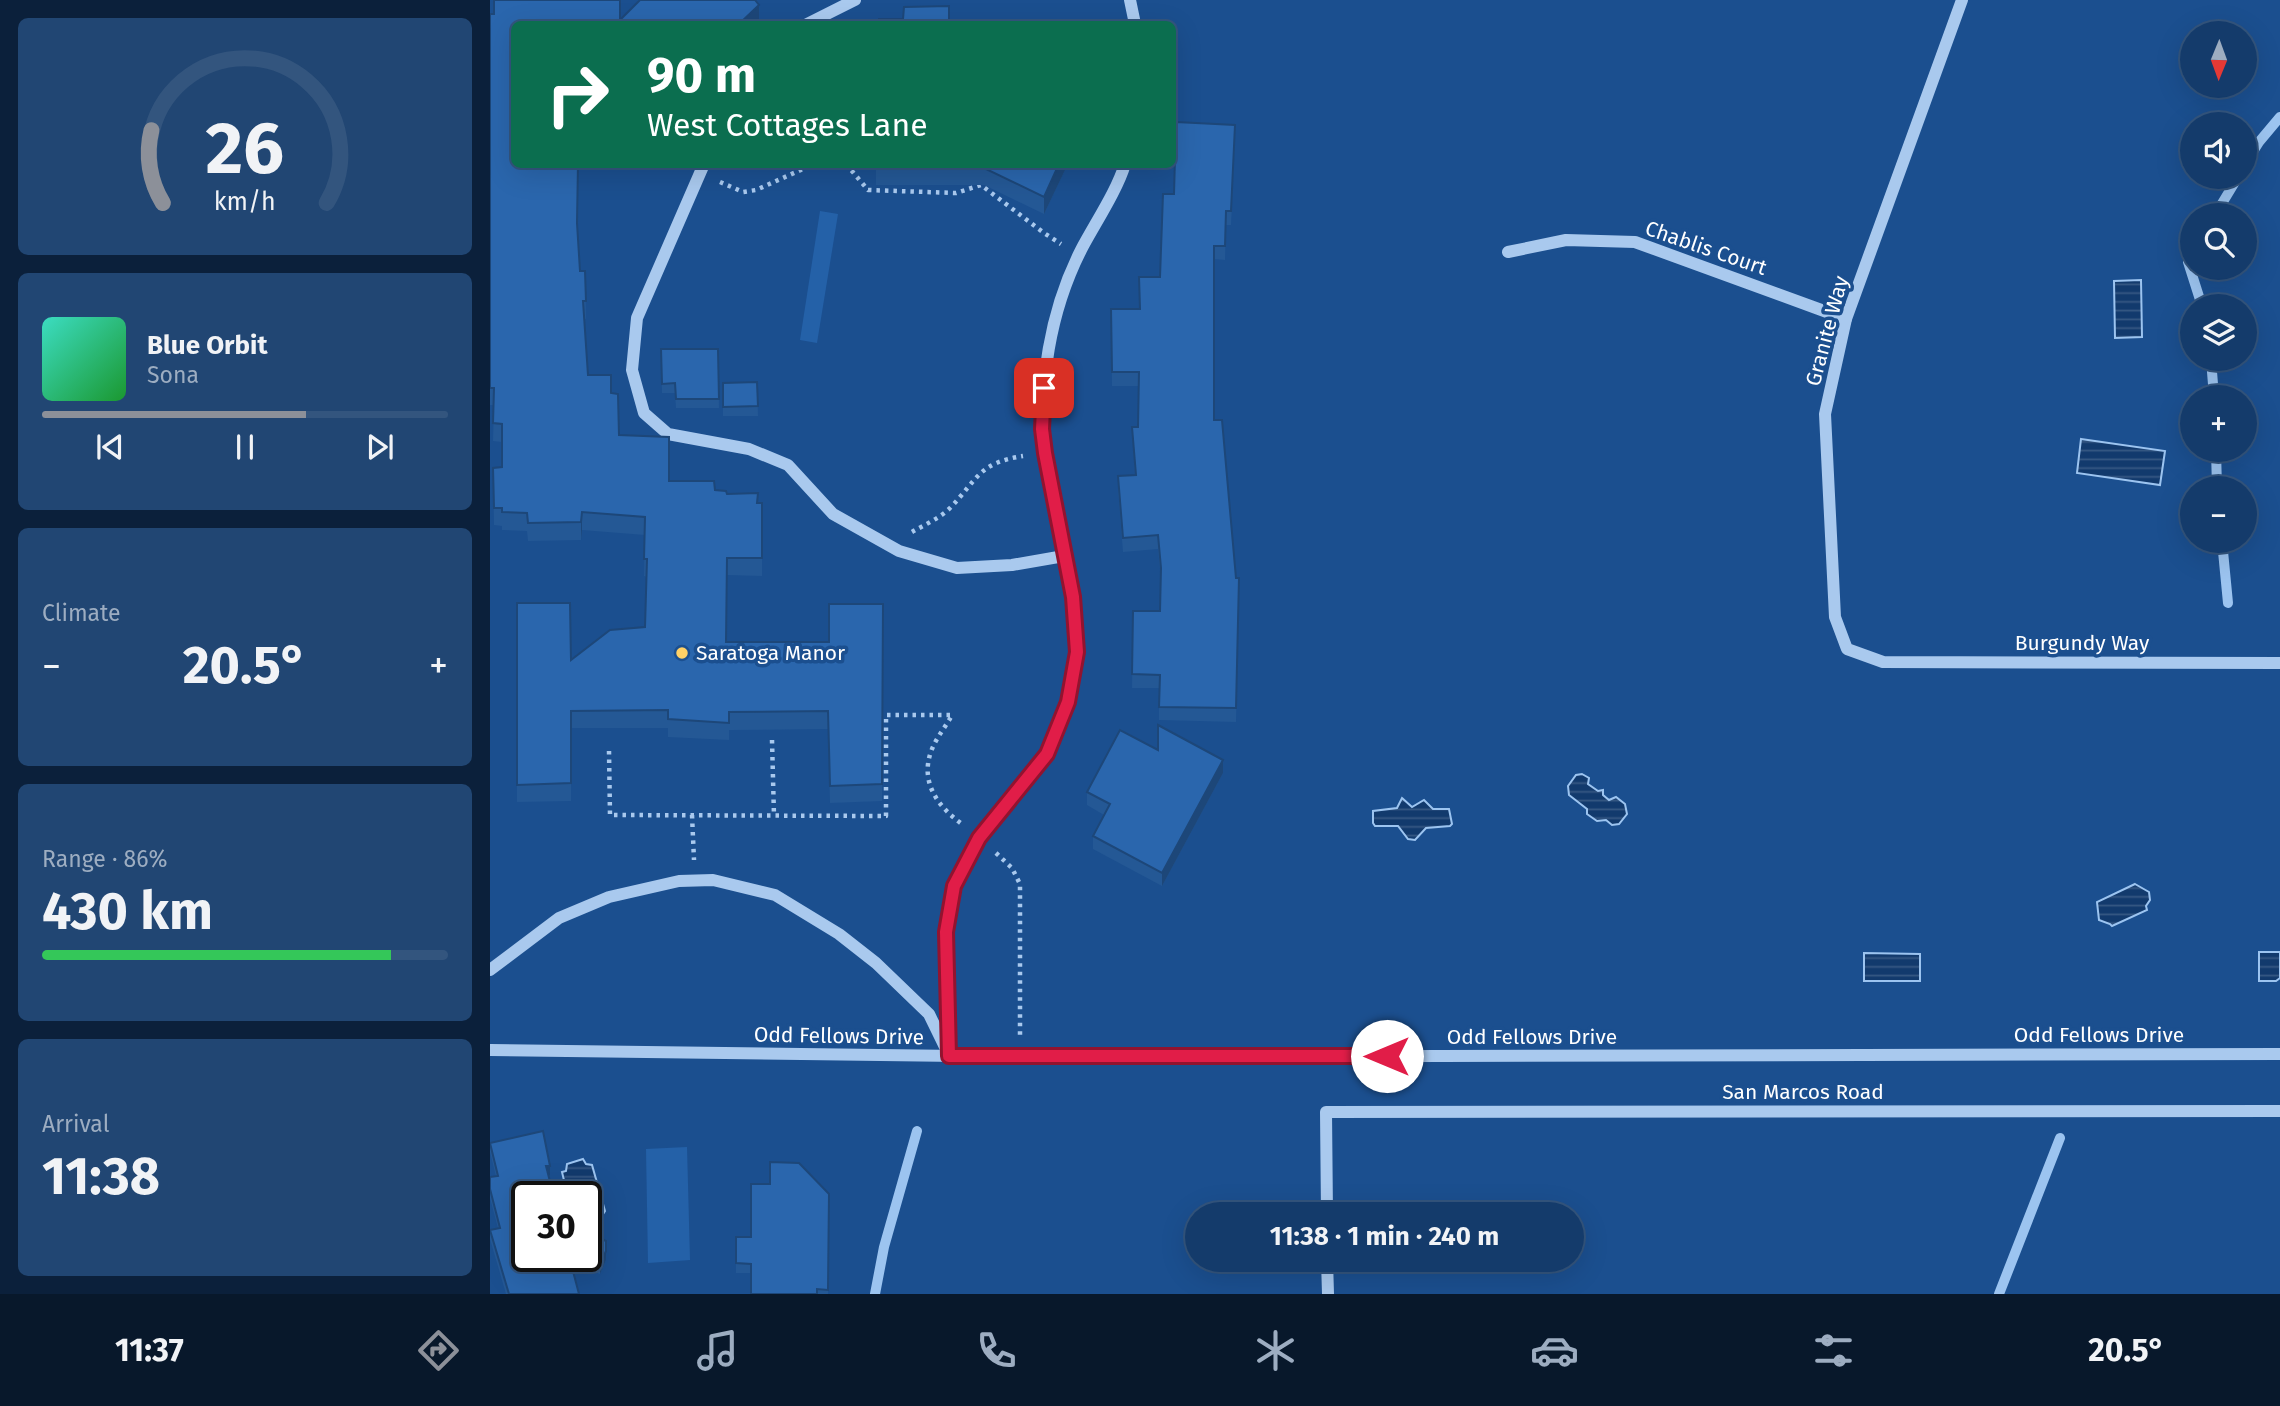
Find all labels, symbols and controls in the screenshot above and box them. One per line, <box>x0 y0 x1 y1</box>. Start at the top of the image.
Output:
north arrow <box>2180 21 2258 98</box>
map controls <box>2180 21 2257 553</box>
text: 90 m <box>647 46 756 105</box>
icon: right <box>532 49 623 140</box>
text: 26 <box>206 105 284 192</box>
text: West Cottages Lane <box>647 106 928 144</box>
button: sound <box>2180 112 2257 189</box>
text: km/h <box>214 186 276 216</box>
button: search <box>2180 203 2257 280</box>
street label: Chablis Court <box>1642 215 1771 281</box>
street label: Granite Way <box>1800 273 1854 389</box>
button: layers <box>2180 294 2257 371</box>
text: Blue Orbit <box>147 330 267 361</box>
pin <box>1014 358 1074 418</box>
text: Sona <box>147 361 199 389</box>
icon: arrive <box>1025 369 1063 407</box>
button: + <box>2180 385 2257 462</box>
icon: previous <box>91 428 129 466</box>
icon: pause <box>226 428 264 466</box>
icon: next <box>361 428 399 466</box>
button: − <box>2180 476 2257 553</box>
text: Climate <box>42 599 121 627</box>
street label: Burgundy Way <box>2015 630 2150 656</box>
text: 20.5° <box>183 634 307 697</box>
place label: Saratoga Manor <box>696 640 845 666</box>
text: − <box>42 643 61 689</box>
text: + <box>429 643 448 689</box>
marker: Saratoga Manor <box>674 645 690 661</box>
text: Range · 86% <box>42 845 167 873</box>
text: 430 km <box>42 880 213 943</box>
position arrow <box>1350 1019 1424 1093</box>
street label: Odd Fellows Drive <box>754 1022 924 1050</box>
street label: Odd Fellows Drive <box>2014 1022 2184 1048</box>
street label: Odd Fellows Drive <box>1447 1024 1617 1050</box>
street label: San Marcos Road <box>1722 1079 1884 1105</box>
text: Arrival <box>42 1110 109 1138</box>
text: 11:38 <box>42 1145 160 1208</box>
speed limit sign: 30 <box>511 1181 602 1272</box>
text: 11:38 · 1 min · 240 m <box>1270 1221 1499 1252</box>
icon: directions <box>414 1326 463 1375</box>
icon: music <box>693 1326 742 1375</box>
icon: phone <box>972 1326 1021 1375</box>
icon: climate <box>1251 1326 1300 1375</box>
icon: car <box>1530 1326 1579 1375</box>
icon: filters <box>1809 1326 1858 1375</box>
text: 11:37 <box>115 1331 184 1369</box>
text: 20.5° <box>2088 1331 2165 1369</box>

